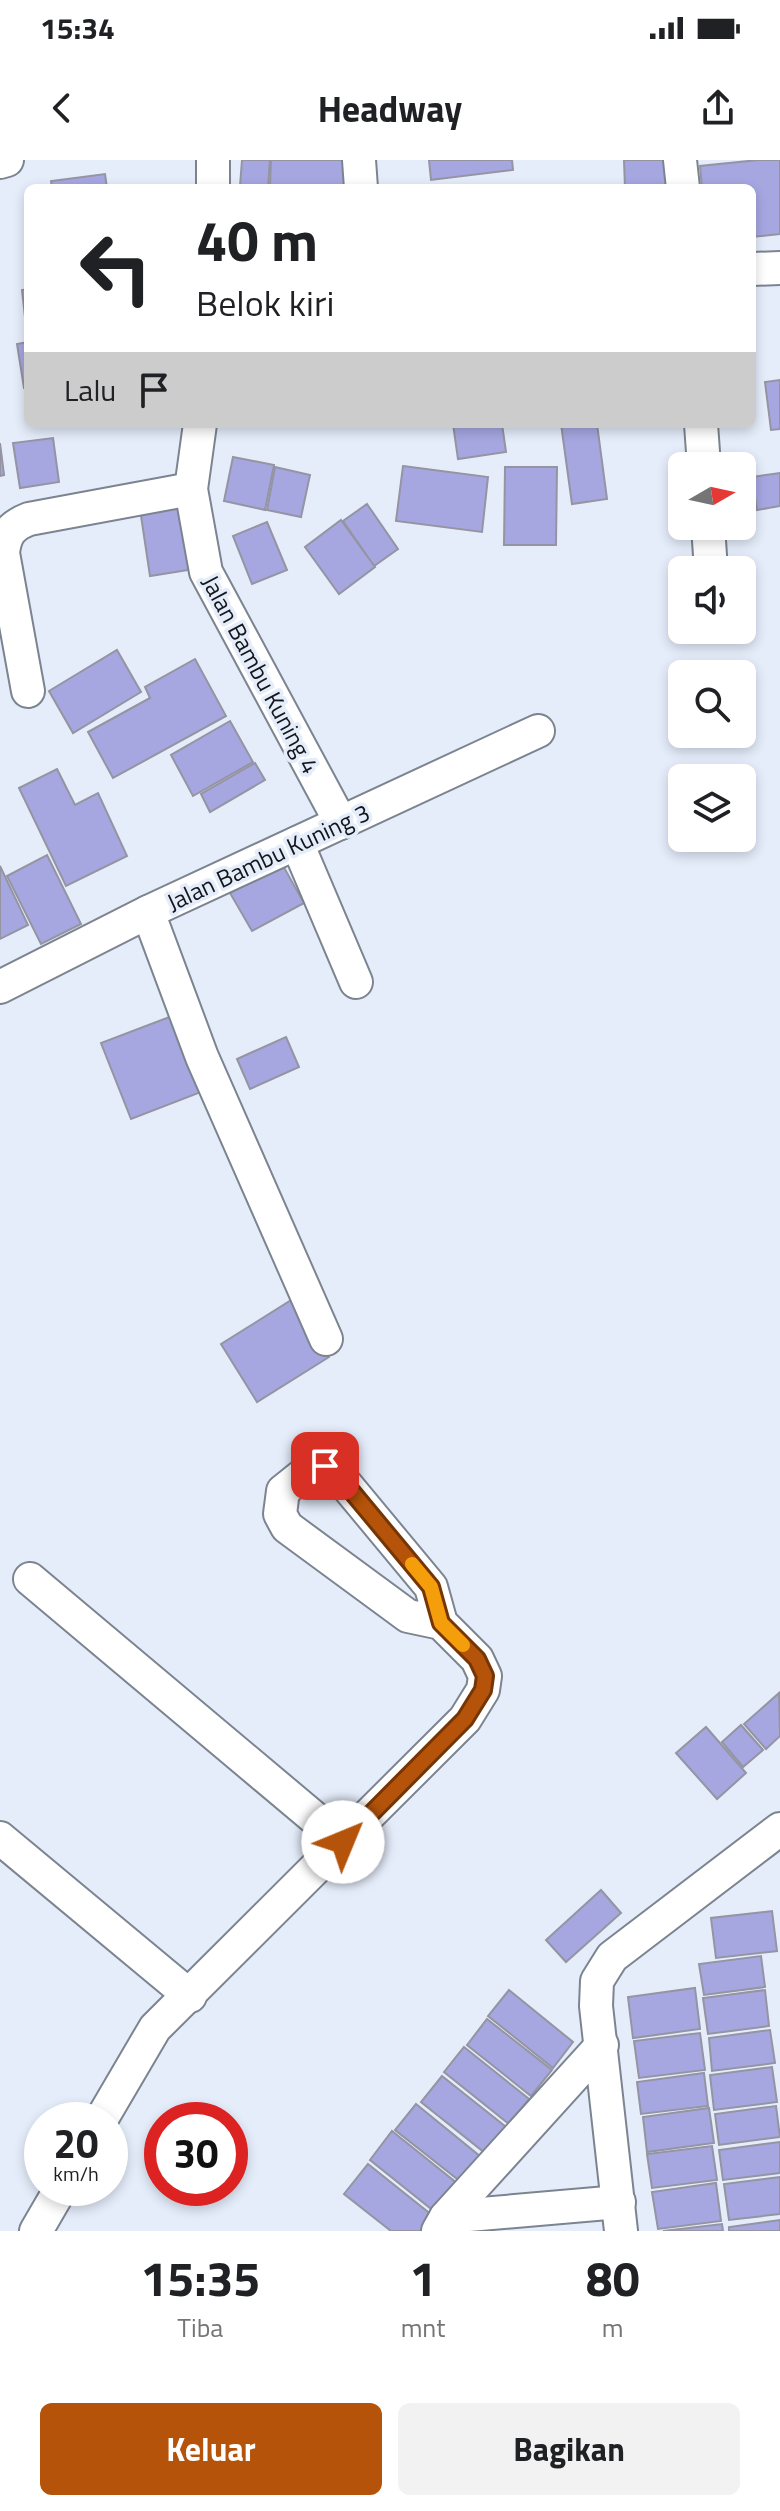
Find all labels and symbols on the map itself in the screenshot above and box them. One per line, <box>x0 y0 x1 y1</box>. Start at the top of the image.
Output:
north arrow <box>668 452 756 540</box>
street label: Jalan Bambu Kuning 4 <box>193 568 329 780</box>
street label: Jalan Bambu Kuning 3 <box>161 794 375 920</box>
pin <box>291 1432 359 1500</box>
position arrow <box>301 1800 385 1884</box>
speed limit sign: 30 <box>144 2102 248 2206</box>

